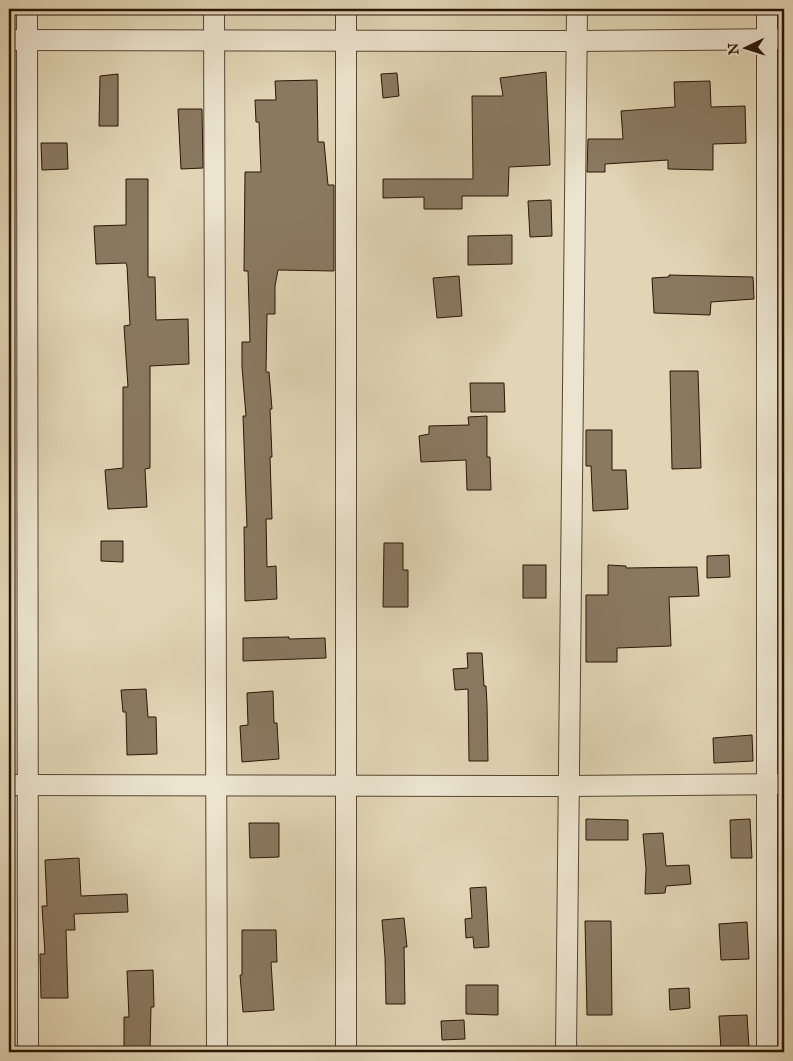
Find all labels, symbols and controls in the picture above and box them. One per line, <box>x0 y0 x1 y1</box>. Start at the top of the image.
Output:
north arrow <box>720 22 770 72</box>
text: N <box>725 42 742 55</box>

